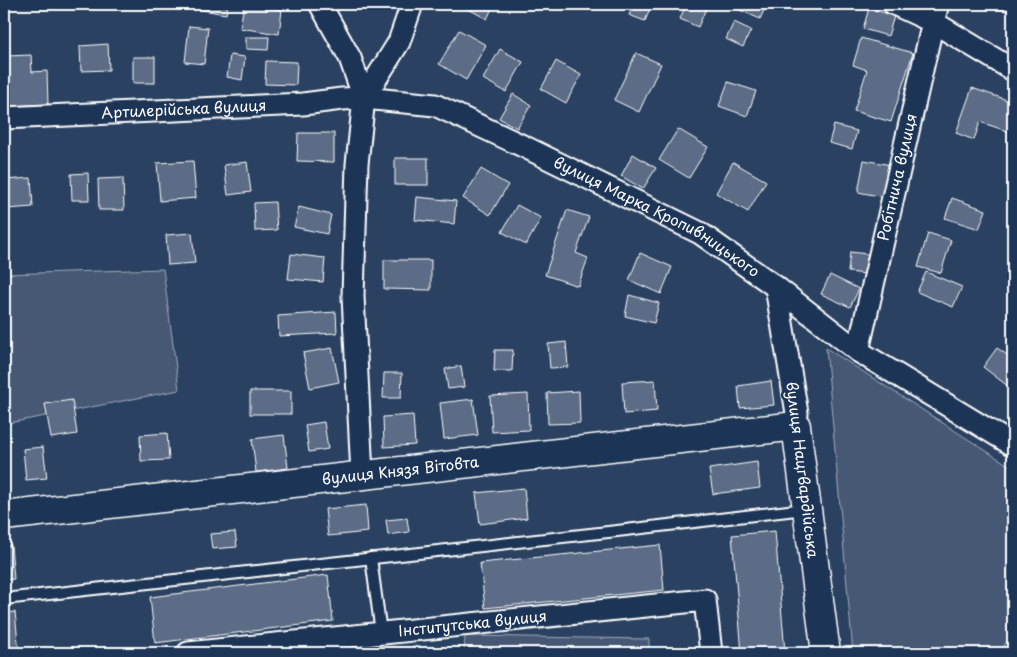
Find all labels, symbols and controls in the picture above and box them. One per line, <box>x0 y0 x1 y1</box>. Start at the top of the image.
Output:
street label: Артилерійська вулиця <box>101 93 267 123</box>
street label: Робітнича вулиця <box>870 111 922 243</box>
street label: вулиця Марка Кропивницького <box>550 150 765 282</box>
street label: вулиця Нацгвардійська <box>781 380 826 560</box>
street label: вулиця Князя Вітовта <box>320 449 481 490</box>
street label: Інститутська вулиця <box>397 603 548 641</box>

